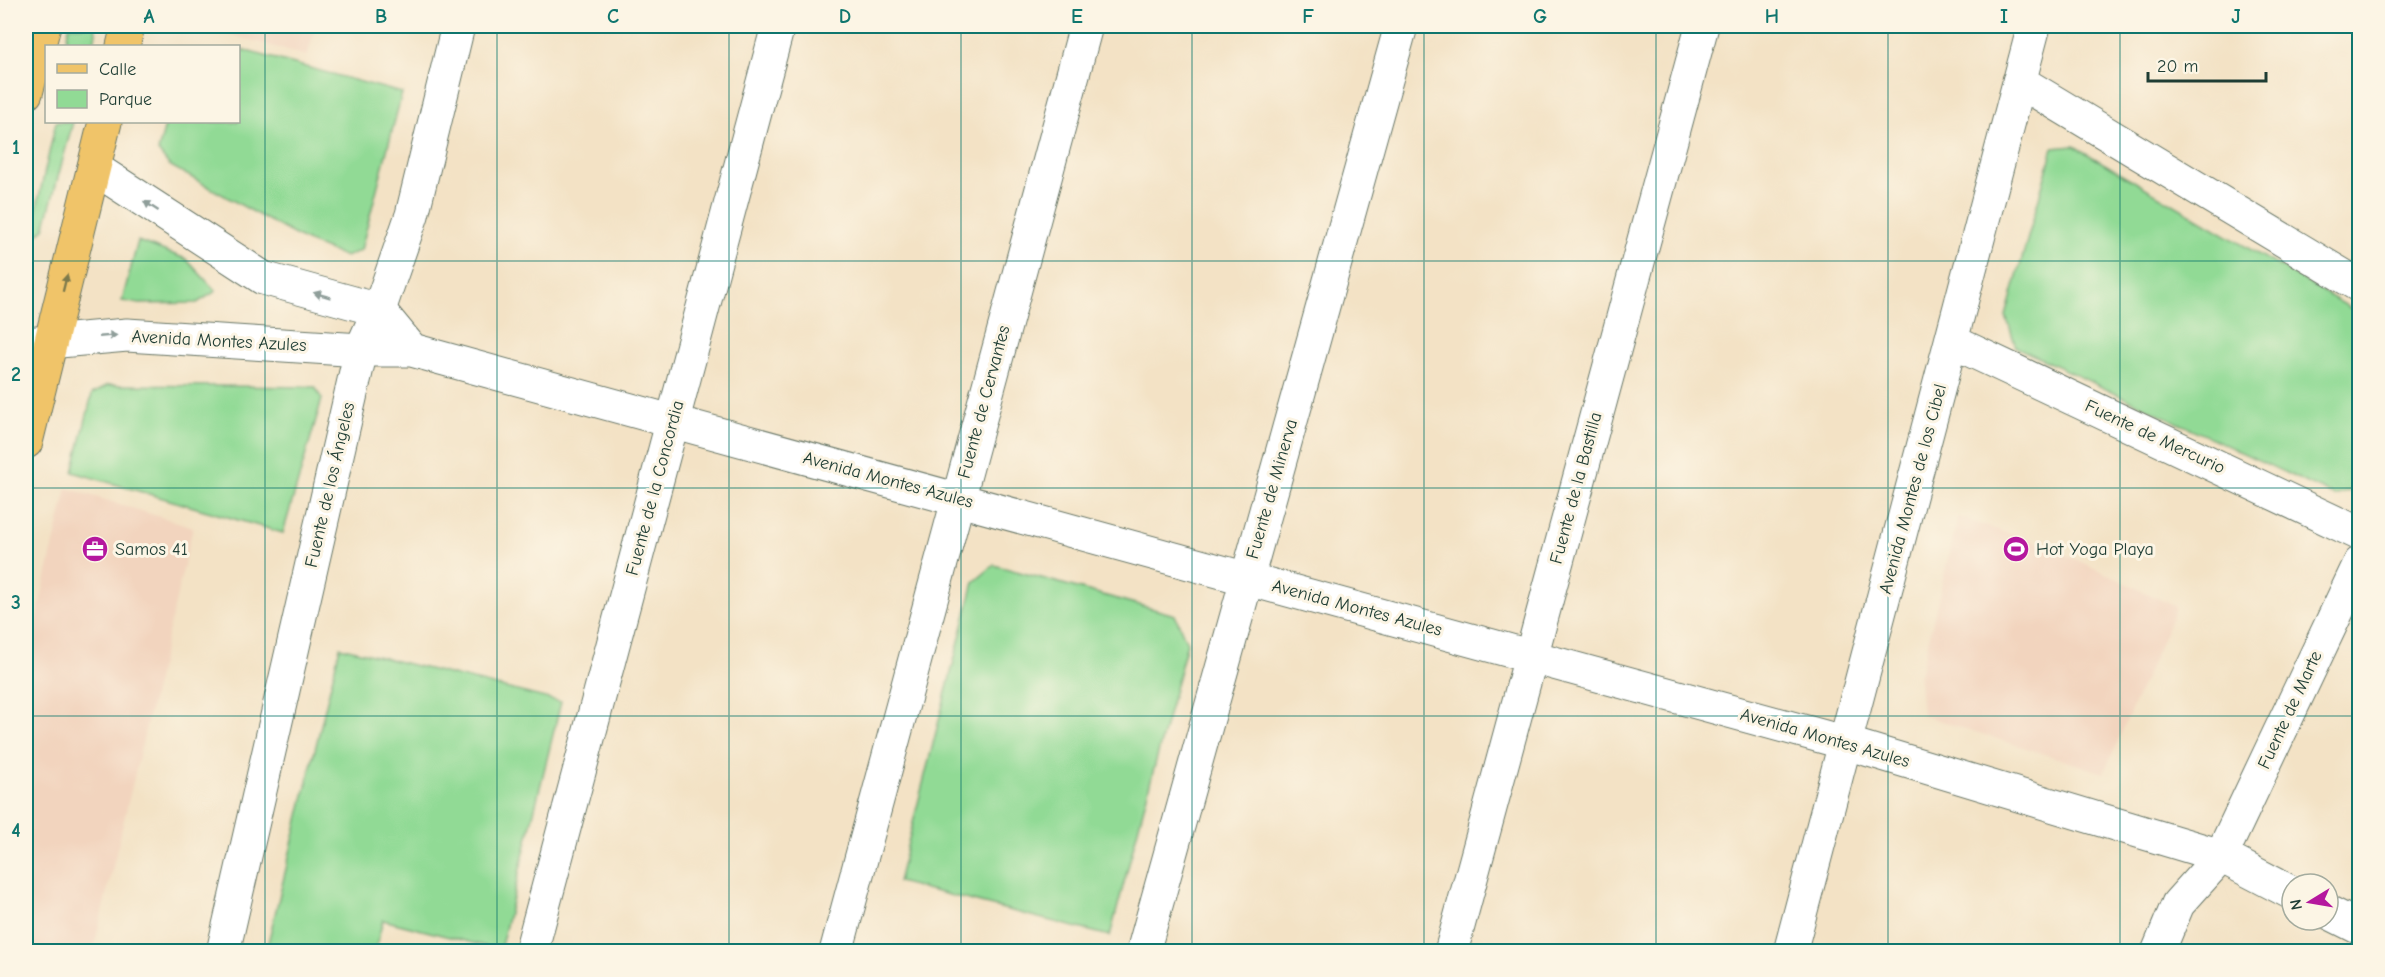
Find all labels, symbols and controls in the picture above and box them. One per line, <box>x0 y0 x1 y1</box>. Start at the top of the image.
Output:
text: A <box>143 5 155 28</box>
text: B <box>375 5 387 28</box>
text: C <box>607 5 619 28</box>
text: D <box>839 5 851 28</box>
text: E <box>1071 5 1083 28</box>
text: F <box>1302 5 1314 28</box>
text: G <box>1533 5 1547 28</box>
text: H <box>1765 5 1779 28</box>
text: I <box>2000 5 2008 28</box>
text: J <box>2231 5 2241 28</box>
legend <box>45 45 240 123</box>
scale bar <box>2148 45 2266 83</box>
text: 20 m <box>2157 56 2198 77</box>
text: Calle <box>99 59 136 80</box>
text: Parque <box>99 89 152 110</box>
text: 1 <box>12 136 20 159</box>
one-way arrow <box>143 200 159 211</box>
one-way arrow <box>60 274 70 293</box>
one-way arrow <box>313 289 331 299</box>
street label: Fuente de Cervantes <box>953 323 1015 481</box>
street label: Avenida Montes Azules <box>131 326 307 356</box>
one-way arrow <box>99 331 118 341</box>
text: 2 <box>11 363 21 386</box>
street label: Avenida Montes de los Cibel <box>1875 382 1951 596</box>
street label: Fuente de Mercurio <box>2082 395 2228 479</box>
street label: Fuente de la Concordia <box>622 398 688 578</box>
street label: Fuente de los Ángeles <box>300 400 359 570</box>
street label: Fuente de la Bastilla <box>1546 410 1606 566</box>
street label: Fuente de Minerva <box>1242 417 1302 561</box>
street label: Avenida Montes Azules <box>801 447 975 513</box>
office icon: Samos 41 <box>80 534 110 564</box>
sports icon: Hot Yoga Playa <box>2001 534 2031 564</box>
place label: Samos 41 <box>115 539 188 560</box>
place label: Hot Yoga Playa <box>2036 539 2154 560</box>
street label: Avenida Montes Azules <box>1270 575 1444 641</box>
text: 3 <box>11 591 21 614</box>
street label: Fuente de Marte <box>2253 648 2327 772</box>
street label: Avenida Montes Azules <box>1738 704 1912 772</box>
text: 4 <box>11 819 21 842</box>
north arrow <box>2280 872 2340 932</box>
text: N <box>2286 898 2306 912</box>

